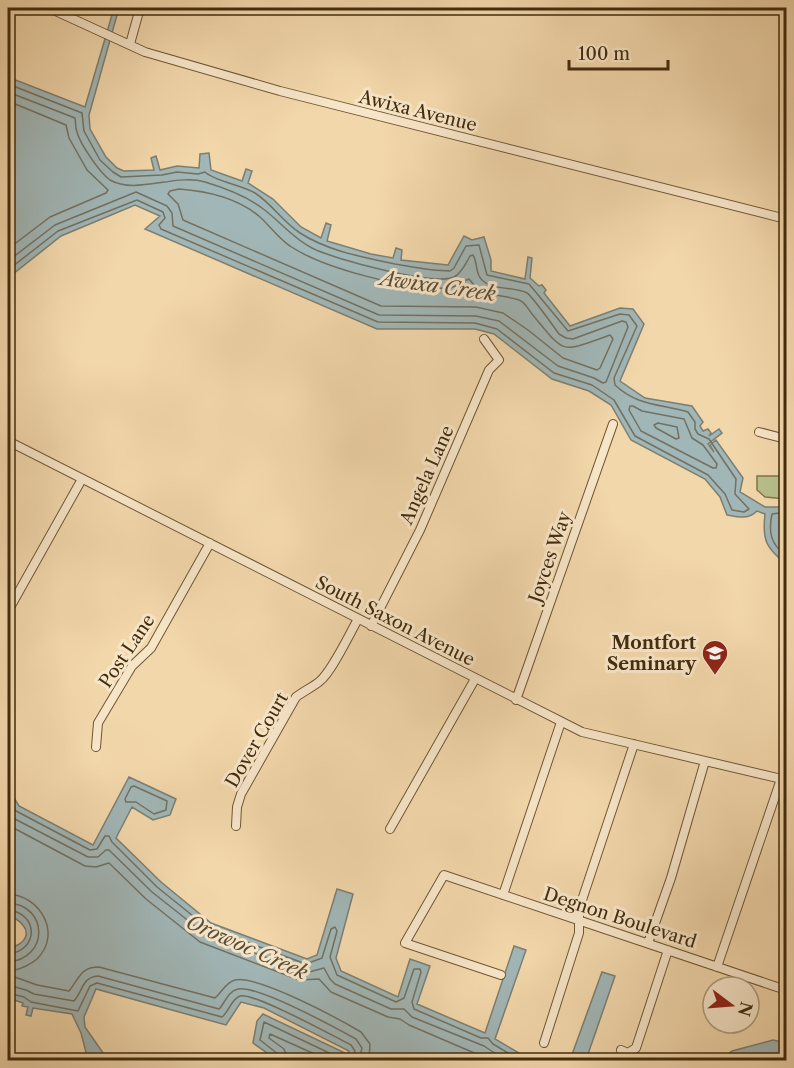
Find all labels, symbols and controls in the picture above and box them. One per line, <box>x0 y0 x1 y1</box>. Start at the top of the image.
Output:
scale bar <box>569 33 668 71</box>
text: 100 m <box>578 43 630 65</box>
street label: Awixa Avenue <box>356 86 479 136</box>
water label: Awixa Creek <box>376 266 498 306</box>
street label: Angela Lane <box>395 422 459 529</box>
street label: Joyces Way <box>523 508 576 608</box>
street label: South Saxon Avenue <box>312 571 478 671</box>
street label: Post Lane <box>94 610 160 692</box>
place label: Montfort Seminary <box>607 632 697 675</box>
school or university icon: Montfort Seminary <box>700 638 730 676</box>
street label: Dover Court <box>221 688 293 792</box>
street label: Degnon Boulevard <box>541 883 699 953</box>
water label: Orowoc Creek <box>183 910 312 985</box>
north arrow <box>701 975 761 1035</box>
text: N <box>734 1000 757 1019</box>

